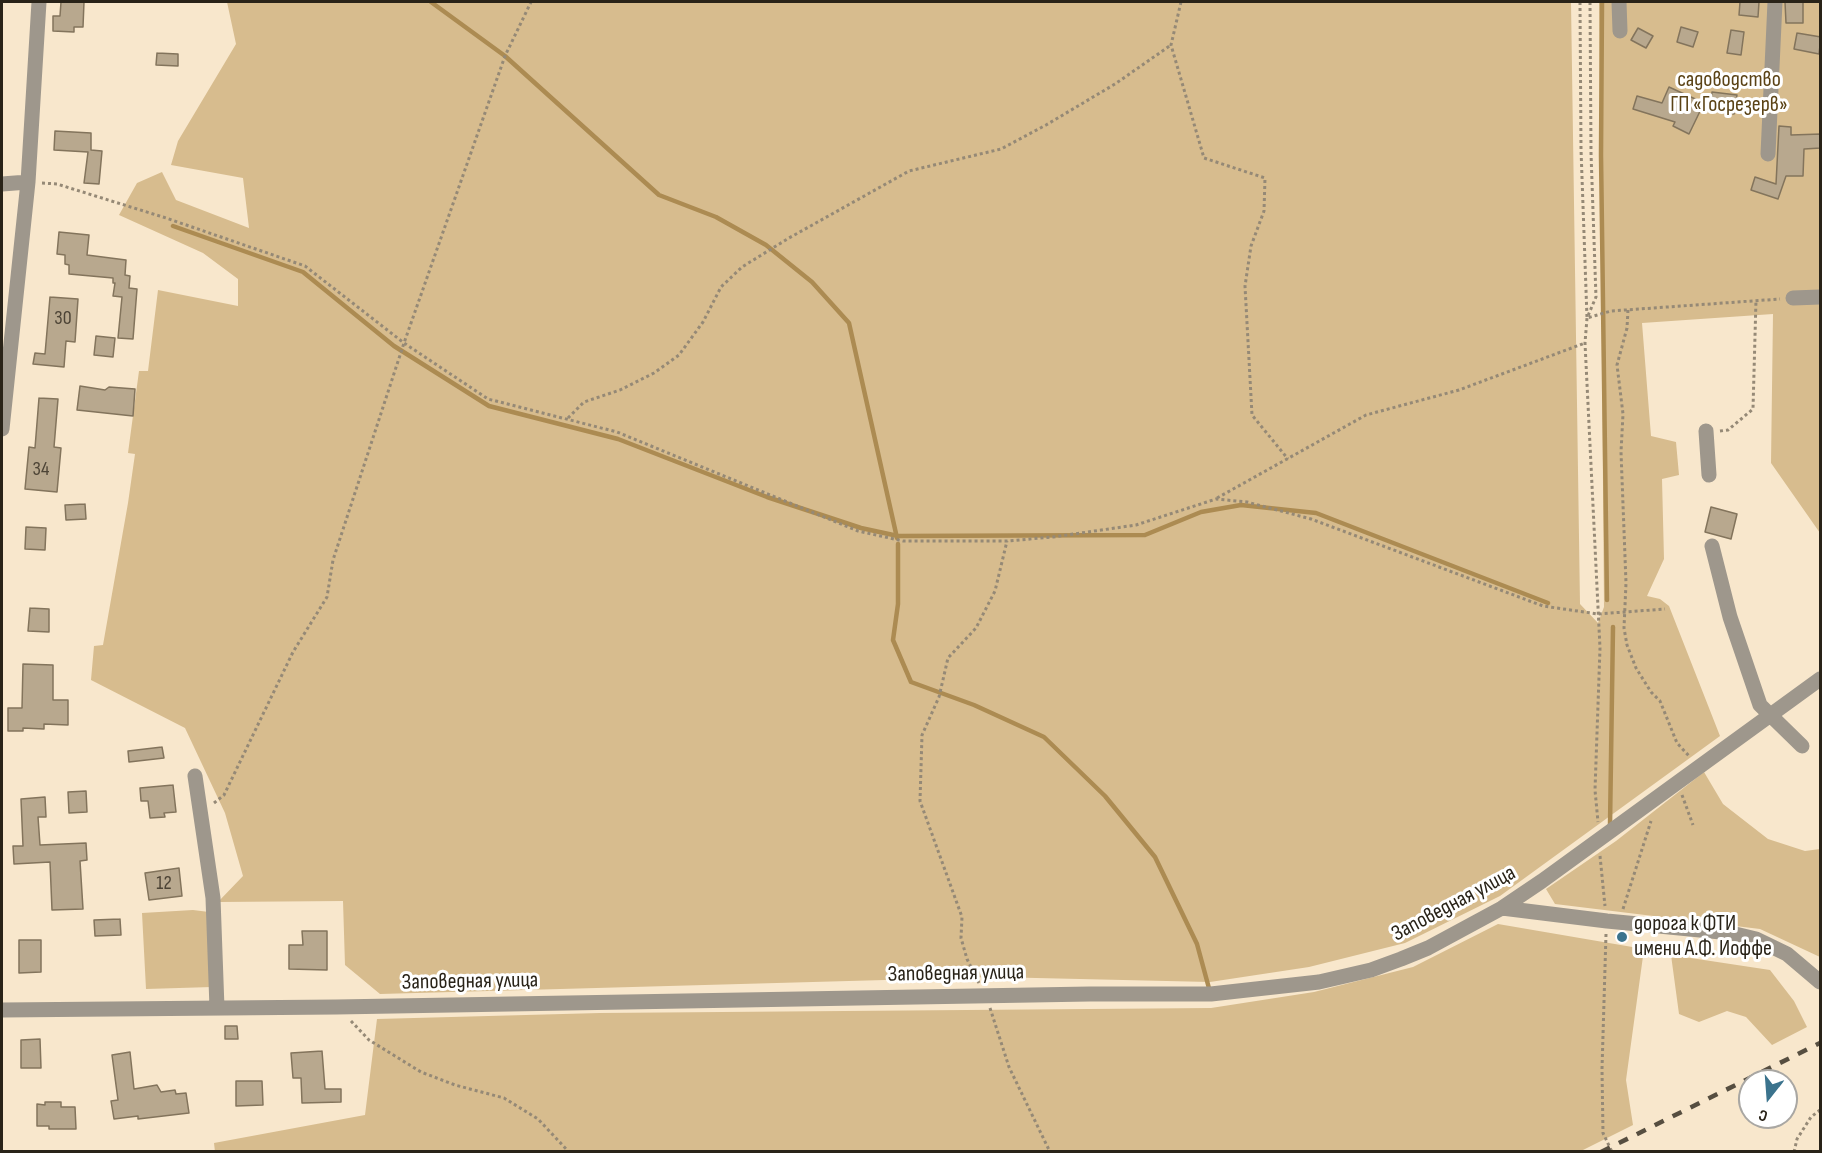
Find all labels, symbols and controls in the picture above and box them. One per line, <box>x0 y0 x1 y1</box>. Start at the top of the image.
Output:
park label: садоводство ГП «Госрезерв» <box>1670 67 1788 118</box>
house number: 30 <box>54 307 72 331</box>
house number: 34 <box>33 458 49 482</box>
street label: Заповедная улица <box>1388 860 1520 948</box>
house number: 12 <box>156 872 172 896</box>
place label: дорога к ФТИ имени А.Ф. Иоффе <box>1634 911 1772 962</box>
marker: дорога к ФТИ имени А.Ф. Иоффе <box>1615 930 1629 944</box>
street label: Заповедная улица <box>888 960 1024 988</box>
street label: Заповедная улица <box>402 968 538 996</box>
north arrow <box>1738 1069 1798 1129</box>
text: С <box>1756 1104 1770 1125</box>

